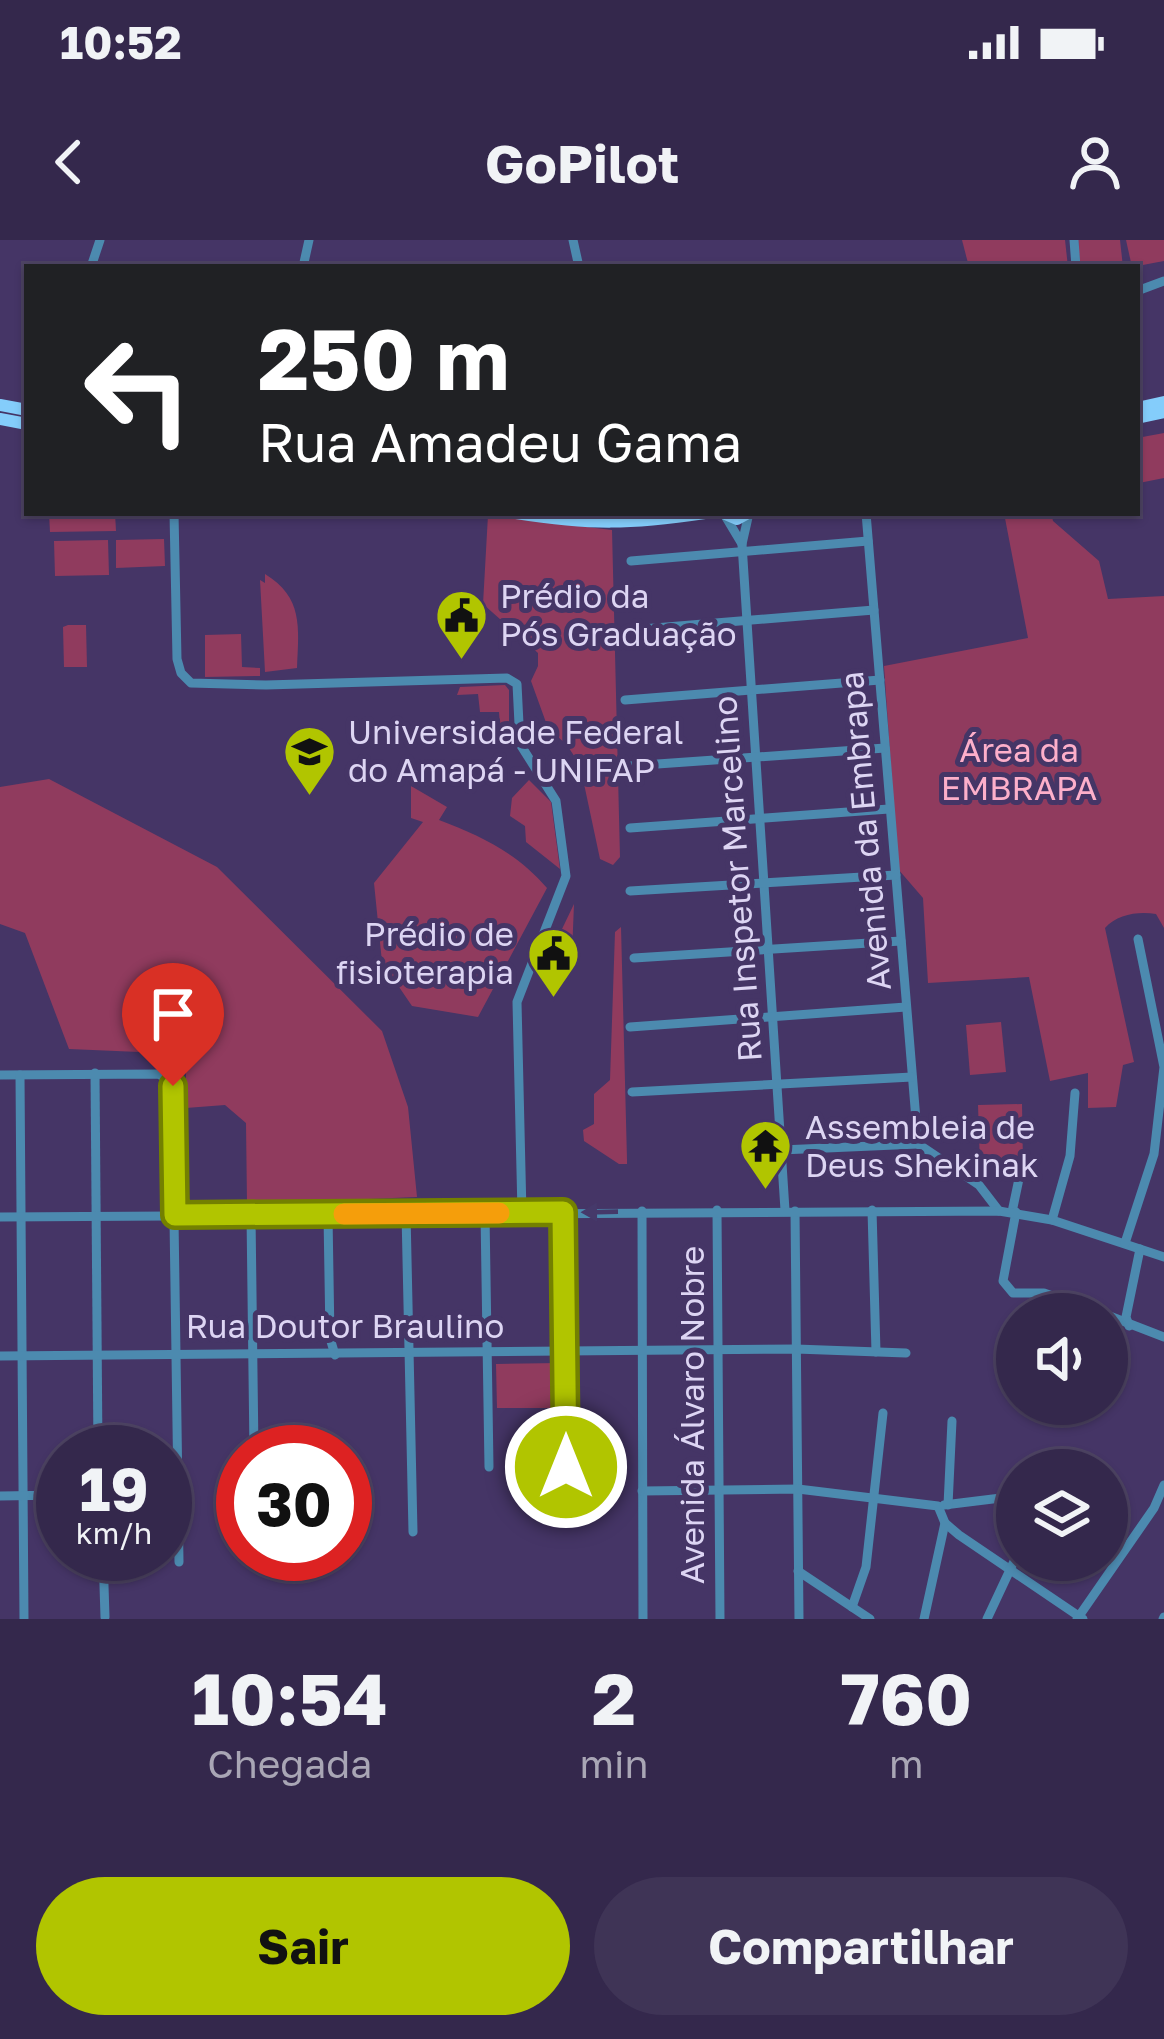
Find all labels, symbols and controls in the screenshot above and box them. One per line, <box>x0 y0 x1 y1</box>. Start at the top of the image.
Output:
text: 10:52 <box>60 15 182 69</box>
icon: back <box>36 129 102 195</box>
icon: person <box>1062 129 1128 195</box>
text: GoPilot <box>485 130 679 195</box>
text: 250 m <box>258 308 510 408</box>
icon: left <box>60 312 216 468</box>
text: Rua Amadeu Gama <box>258 409 742 474</box>
place label: Prédio da Pós Graduação <box>500 576 737 653</box>
public building icon: Prédio da Pós Graduação <box>433 587 489 661</box>
street label: Avenida da Embrapa <box>831 670 898 992</box>
street label: Rua Inspetor Marcelino <box>704 695 769 1063</box>
place label: Universidade Federal do Amapá - UNIFAP <box>348 712 684 789</box>
school or university icon: Universidade Federal do Amapá - UNIFAP <box>281 723 337 797</box>
park label: Área da EMBRAPA <box>941 730 1097 807</box>
place label: Prédio de fisioterapia <box>336 914 514 991</box>
public building icon: Prédio de fisioterapia <box>525 925 581 999</box>
pin <box>122 963 224 1086</box>
icon: arrive <box>140 981 206 1047</box>
place label: Assembleia de Deus Shekinak <box>805 1107 1039 1184</box>
temple icon: Assembleia de Deus Shekinak <box>738 1118 794 1192</box>
one-way arrow <box>580 1202 618 1221</box>
street label: Avenida Álvaro Nobre <box>672 1246 711 1584</box>
map controls <box>996 1293 1128 1581</box>
button: sound <box>996 1293 1128 1425</box>
street label: Rua Doutor Braulino <box>186 1306 504 1345</box>
position arrow <box>503 1404 629 1530</box>
speed limit sign: 30 <box>216 1425 372 1581</box>
button: layers <box>996 1449 1128 1581</box>
text: 19 <box>79 1452 148 1524</box>
text: km/h <box>76 1515 152 1551</box>
text: 10:54 <box>192 1654 388 1741</box>
text: 2 <box>592 1654 636 1741</box>
text: 760 <box>840 1654 972 1741</box>
text: Chegada <box>207 1740 372 1787</box>
text: min <box>580 1740 649 1787</box>
text: m <box>889 1740 924 1787</box>
button: Sair <box>36 1877 570 2015</box>
button: Compartilhar <box>594 1877 1128 2015</box>

